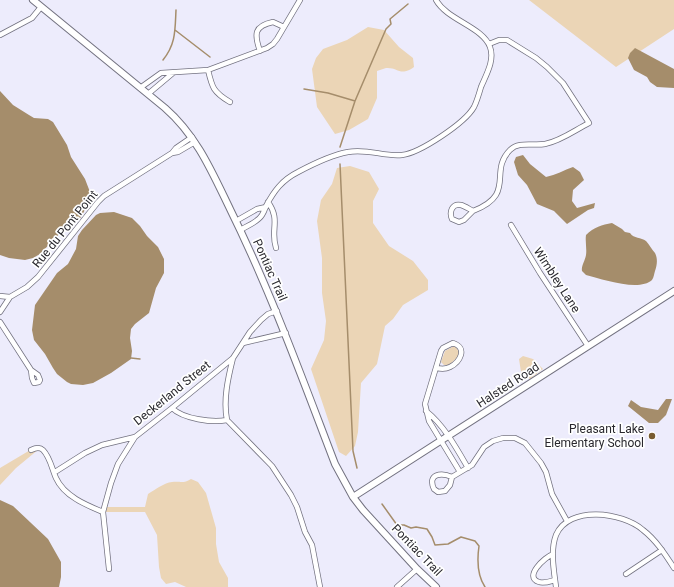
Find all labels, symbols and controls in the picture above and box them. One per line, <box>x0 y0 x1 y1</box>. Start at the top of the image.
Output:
street label: Rue du Pont Point <box>30 187 100 270</box>
street label: Pontiac Trail <box>250 237 290 303</box>
street label: Wimbley Lane <box>531 245 583 315</box>
street label: Deckerland Street <box>131 358 213 428</box>
street label: Halsted Road <box>474 360 542 410</box>
place label: Pleasant Lake Elementary School <box>544 422 644 450</box>
marker: Pleasant Lake Elementary School <box>647 431 657 441</box>
street label: Pontiac Trail <box>389 521 445 579</box>

